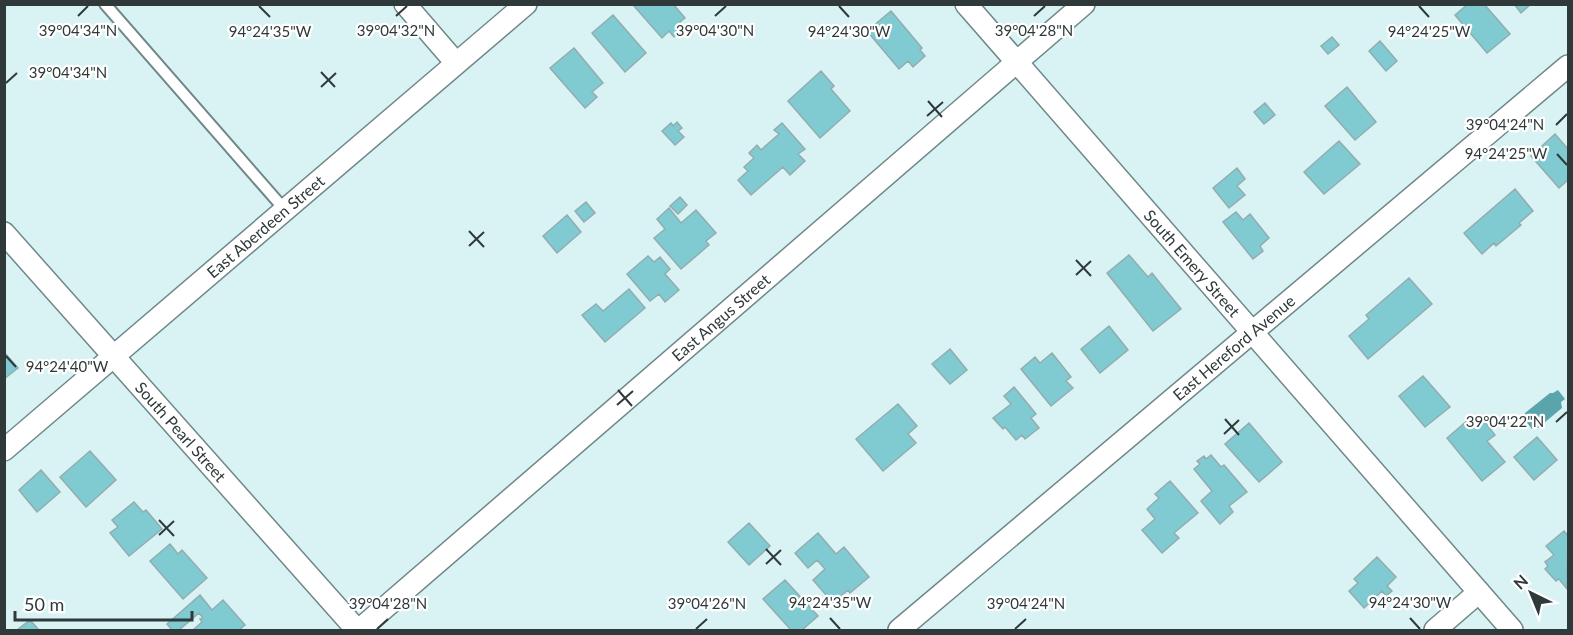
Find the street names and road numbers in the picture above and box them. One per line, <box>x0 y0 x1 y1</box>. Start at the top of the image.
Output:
street label: East Aberdeen Street <box>203 171 328 282</box>
street label: South Emery Street <box>1141 205 1245 321</box>
street label: East Angus Street <box>667 269 774 365</box>
street label: East Hereford Avenue <box>1169 291 1298 404</box>
street label: South Pearl Street <box>132 378 231 485</box>

